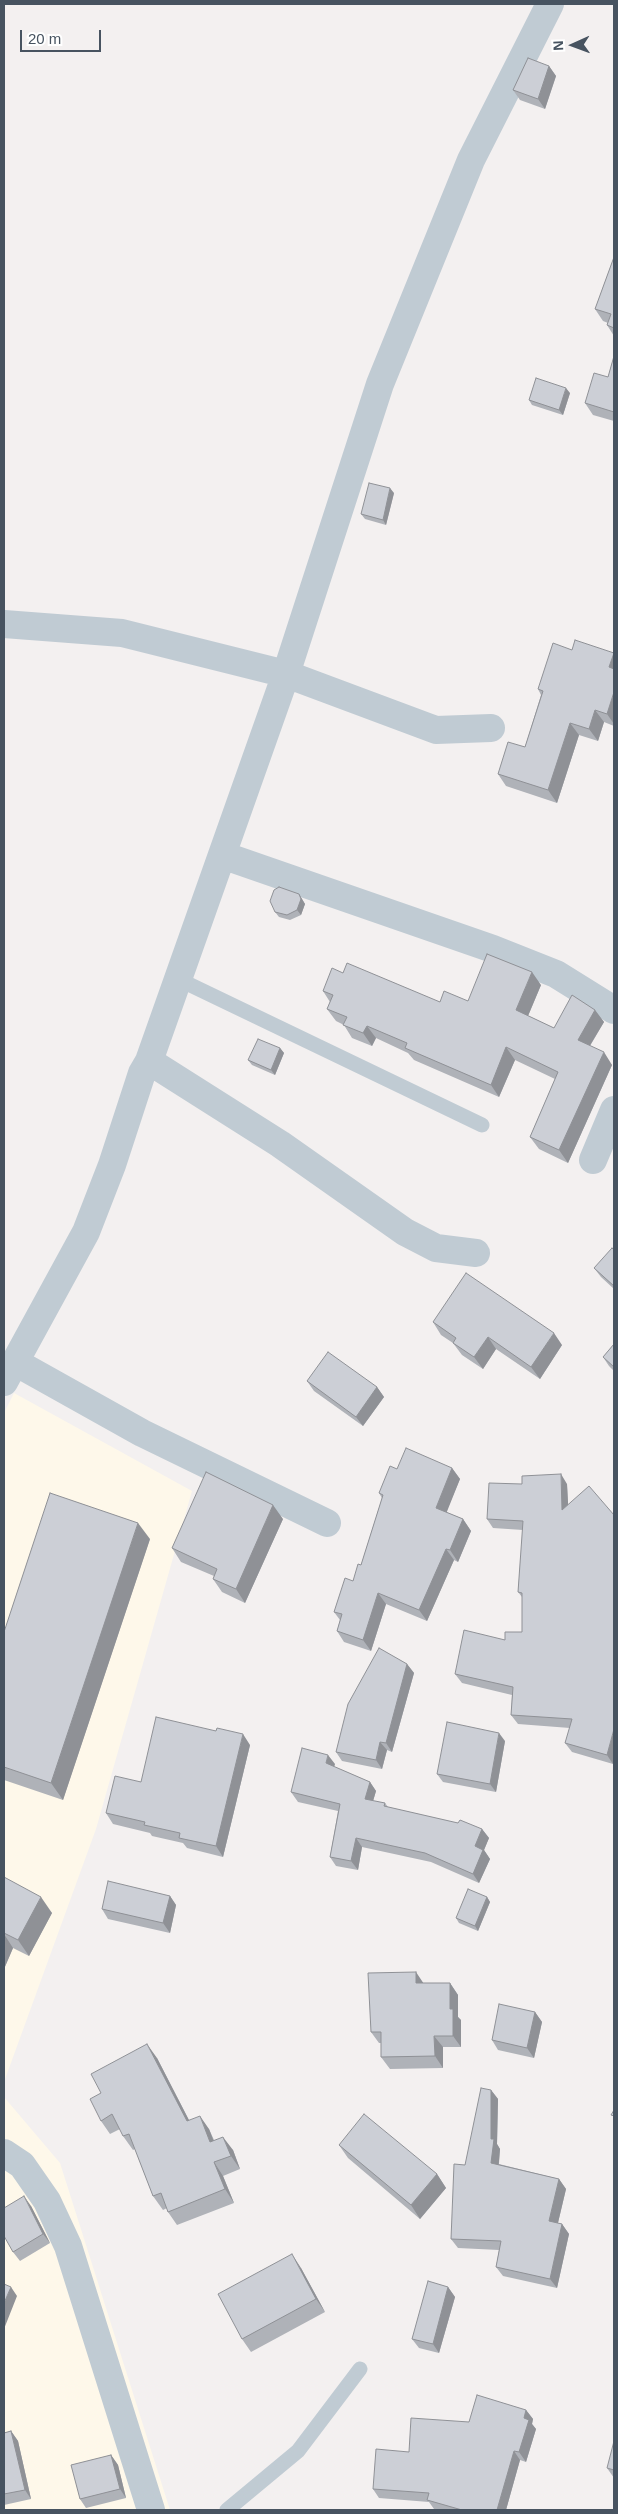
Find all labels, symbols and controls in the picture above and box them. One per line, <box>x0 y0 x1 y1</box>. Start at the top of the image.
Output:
scale bar <box>22 20 104 52</box>
north arrow <box>548 20 598 70</box>
text: 20 m <box>28 30 61 47</box>
text: N <box>550 40 566 51</box>

